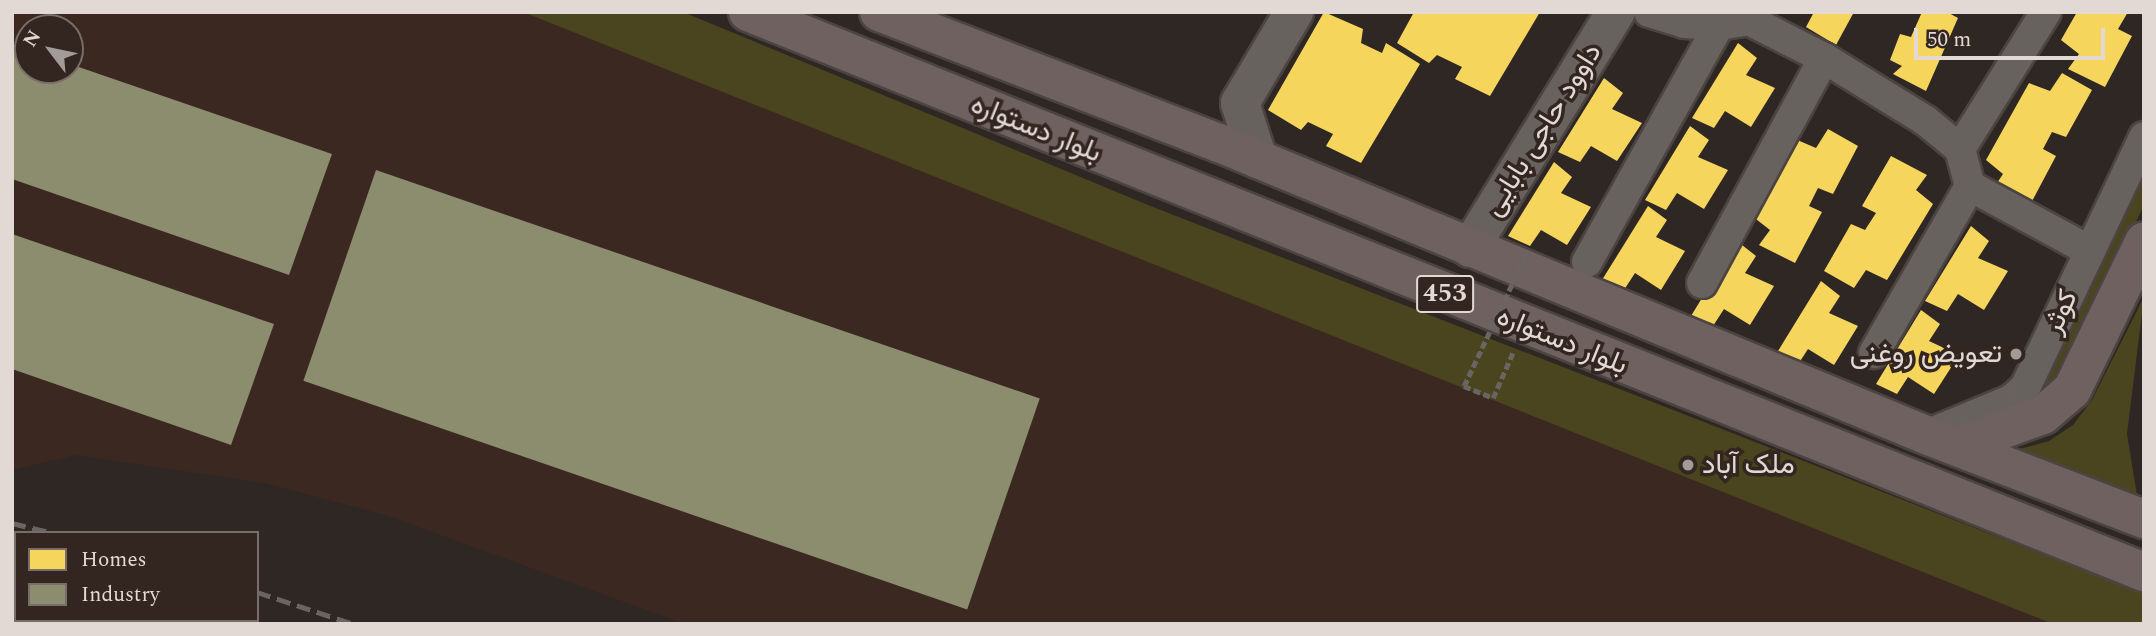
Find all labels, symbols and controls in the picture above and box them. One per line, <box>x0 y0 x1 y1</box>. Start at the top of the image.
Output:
north arrow <box>14 14 84 84</box>
scale bar <box>1918 14 2109 58</box>
text: N <box>16 24 49 53</box>
text: 50 m <box>1927 24 1971 56</box>
street label: داوود حاجی بابایی <box>1477 38 1609 222</box>
street label: بلوار دستواره <box>966 88 1106 170</box>
road number: 453 <box>1415 272 1475 316</box>
street label: کوثر <box>2036 285 2086 339</box>
street label: بلوار دستواره <box>1492 300 1632 382</box>
place label: تعویض روغنی <box>1850 337 2002 371</box>
marker: تعویض روغنی <box>2008 346 2024 362</box>
place label: ملک آباد <box>1702 448 1795 482</box>
marker: ملک آباد <box>1680 457 1696 473</box>
legend <box>14 531 259 622</box>
text: Homes <box>81 544 147 576</box>
text: Industry <box>81 579 160 611</box>

